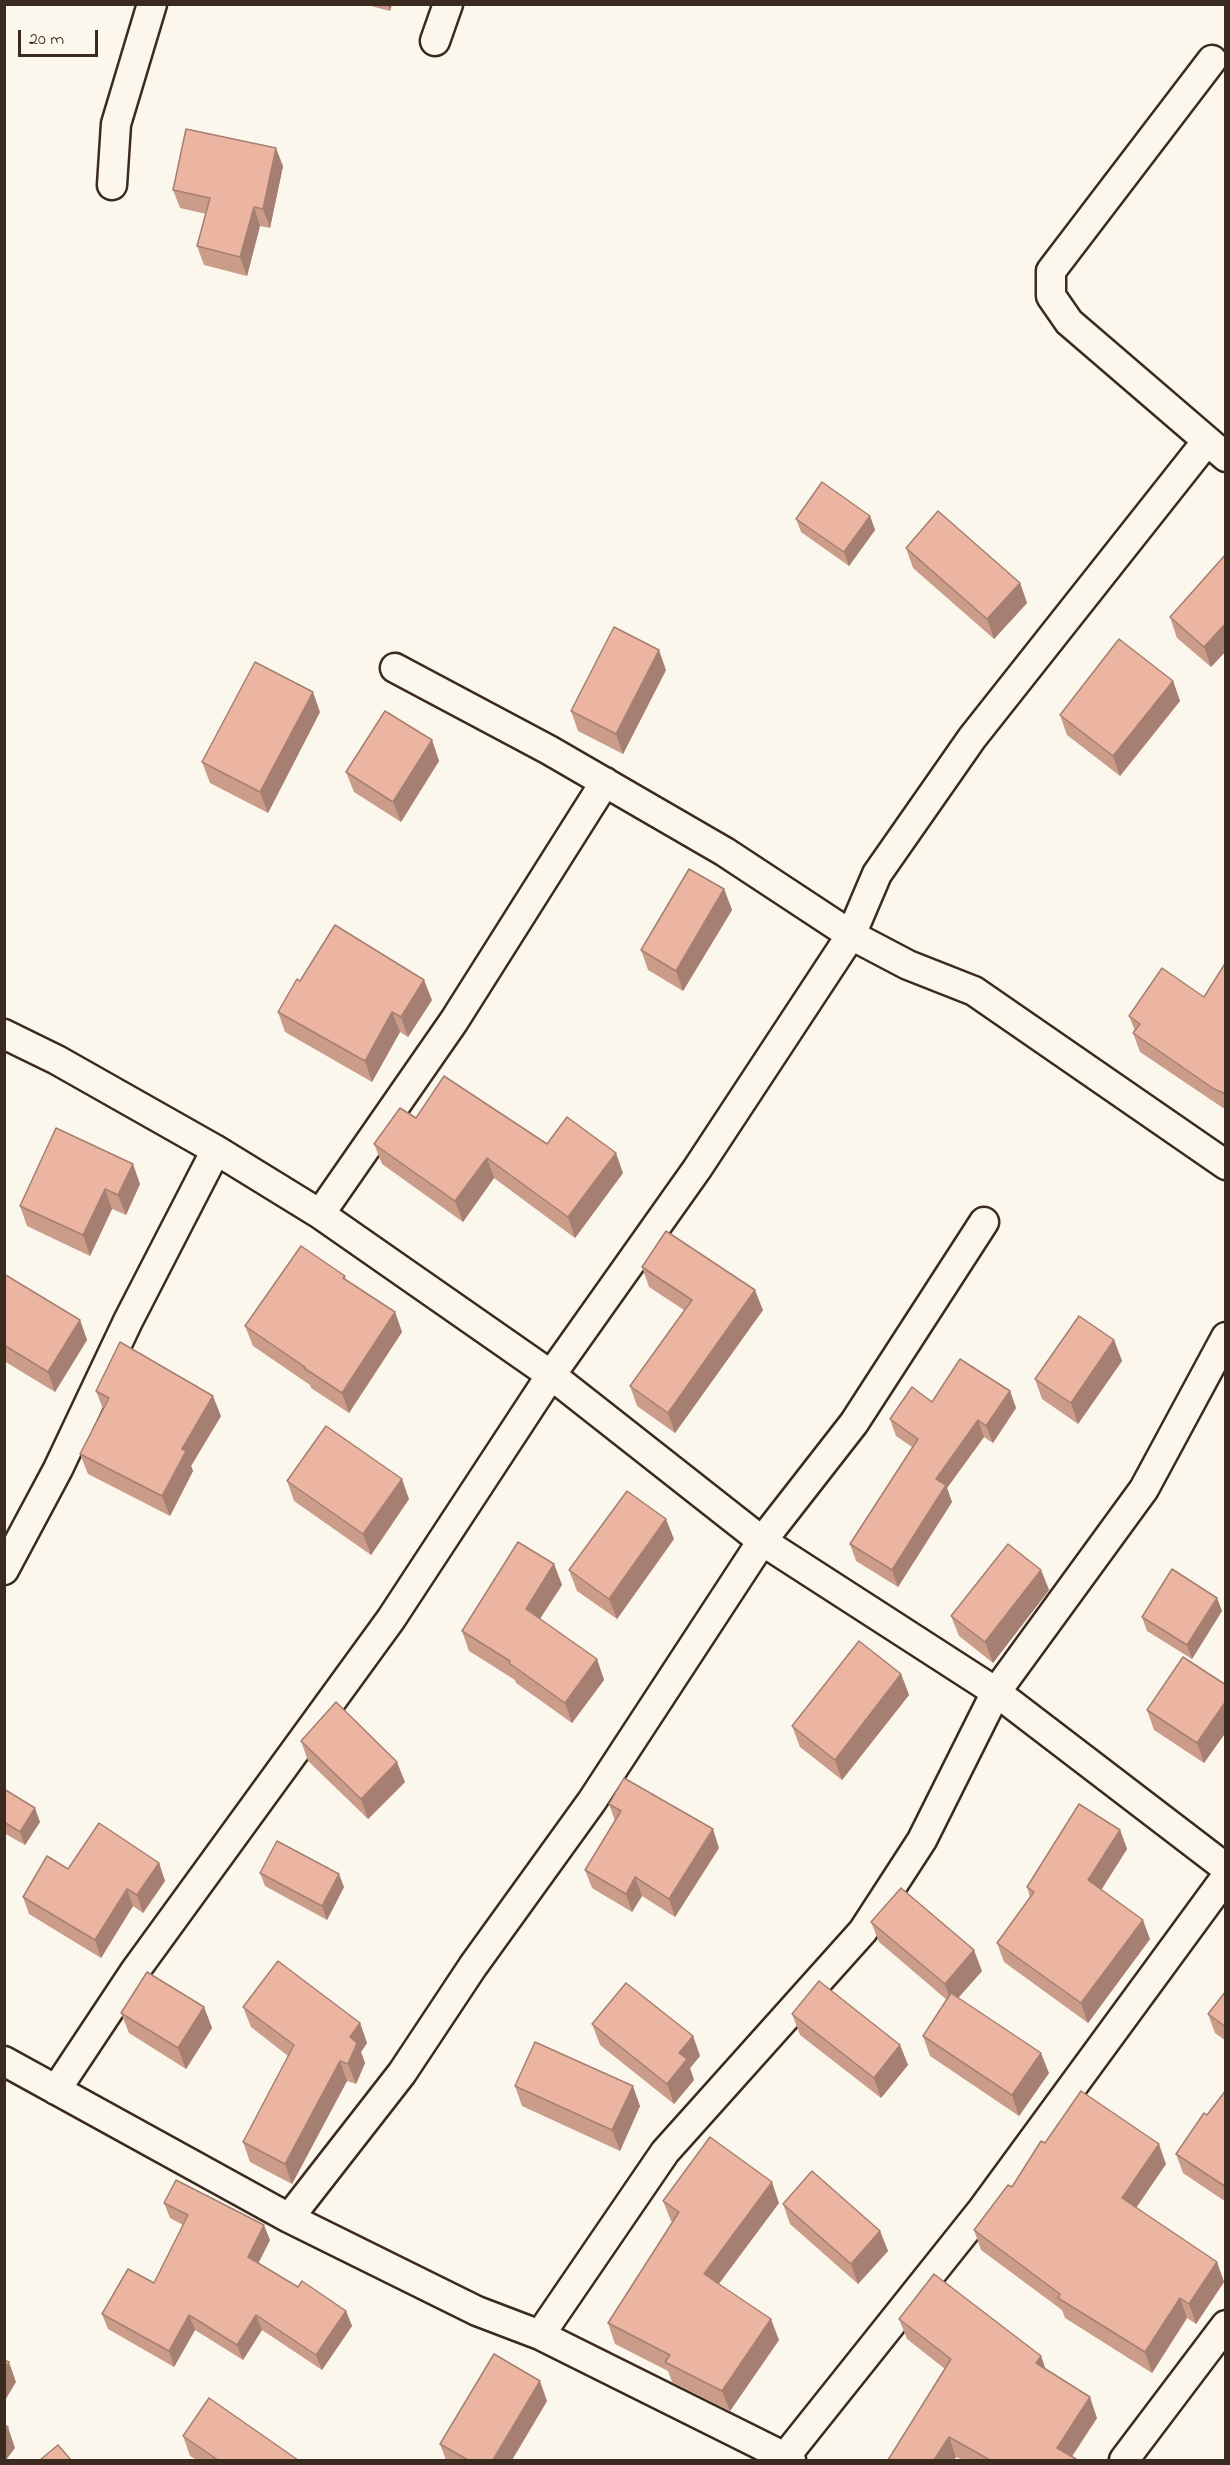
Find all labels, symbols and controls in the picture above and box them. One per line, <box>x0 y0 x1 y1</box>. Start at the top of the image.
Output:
scale bar <box>21 18 100 56</box>
text: 20 m <box>29 27 64 53</box>

